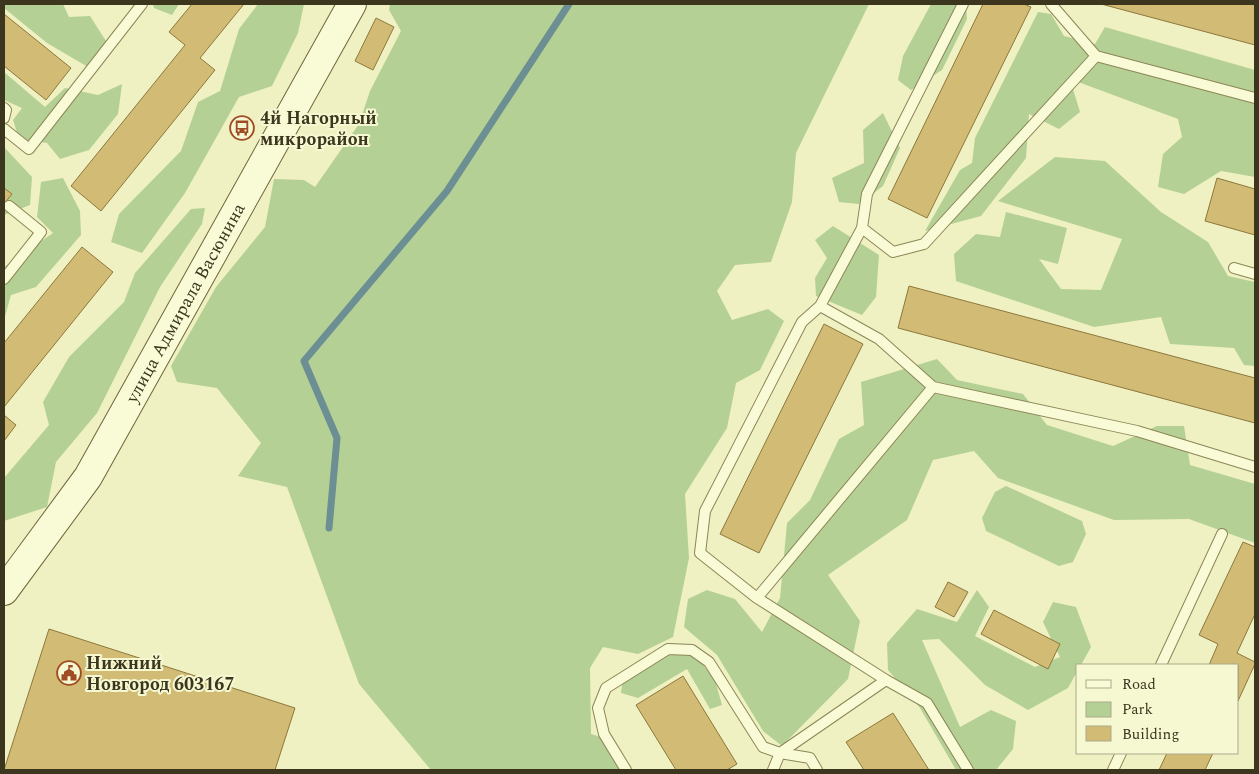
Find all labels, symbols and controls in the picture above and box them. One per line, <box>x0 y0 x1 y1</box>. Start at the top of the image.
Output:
place label: 4й Нагорный микрорайон <box>260 105 377 153</box>
bus stop icon: 4й Нагорный микрорайон <box>229 115 255 141</box>
street label: улица Адмирала Васюнина <box>118 198 252 409</box>
place label: Нижний Новгород 603167 <box>86 650 234 698</box>
public building icon: Нижний Новгород 603167 <box>56 660 82 686</box>
legend <box>1076 664 1239 754</box>
text: Road <box>1122 673 1156 696</box>
text: Park <box>1122 698 1153 721</box>
text: Building <box>1122 723 1179 746</box>

